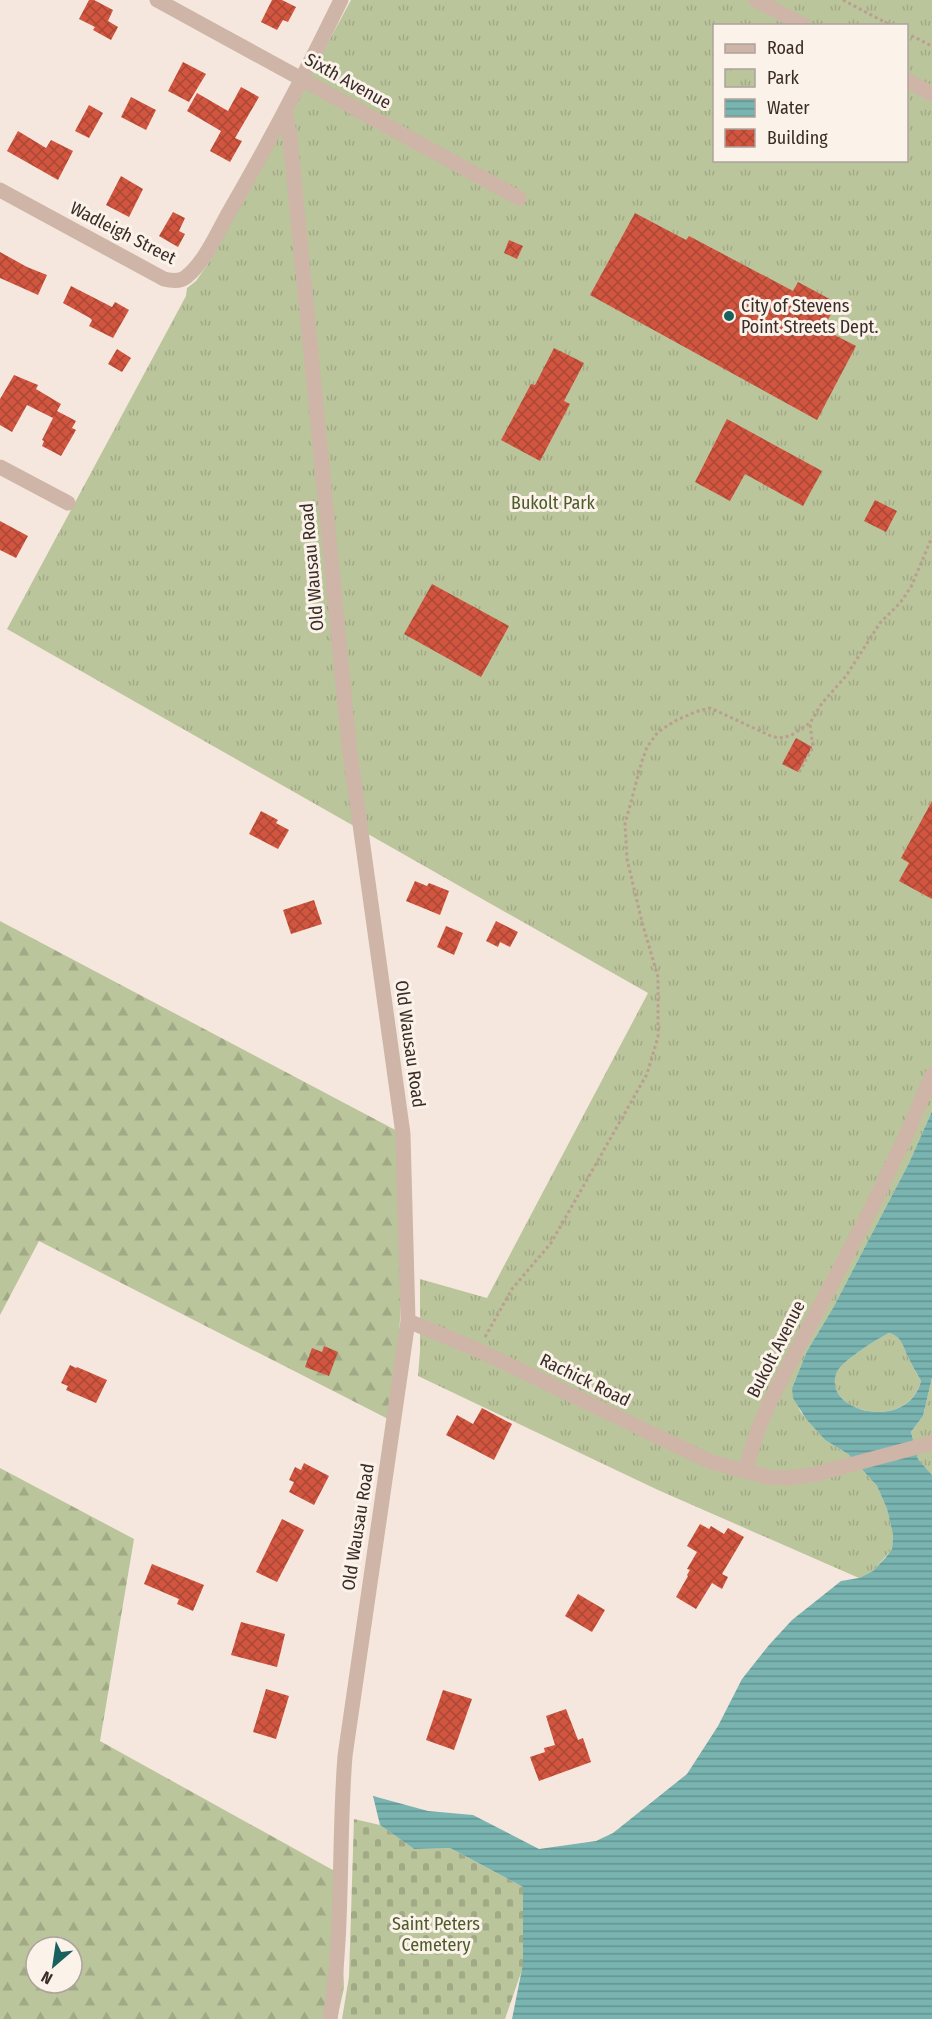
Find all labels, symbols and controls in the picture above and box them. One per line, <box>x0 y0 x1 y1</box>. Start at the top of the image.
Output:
legend <box>713 24 908 162</box>
text: Road <box>767 37 804 59</box>
street label: Sixth Avenue <box>301 48 395 114</box>
text: Park <box>767 67 800 89</box>
text: Water <box>767 97 810 119</box>
text: Building <box>767 127 828 149</box>
street label: Wadleigh Street <box>66 197 180 269</box>
place label: City of Stevens Point Streets Dept. <box>741 295 879 338</box>
marker: City of Stevens Point Streets Dept. <box>722 309 736 323</box>
park label: Bukolt Park <box>511 492 596 514</box>
street label: Old Wausau Road <box>295 502 329 632</box>
street label: Old Wausau Road <box>390 979 430 1109</box>
street label: Bukolt Avenue <box>742 1297 810 1401</box>
street label: Rachick Road <box>536 1349 634 1411</box>
street label: Old Wausau Road <box>337 1462 379 1592</box>
park label: Saint Peters Cemetery <box>392 1913 480 1956</box>
north arrow <box>24 1935 84 1995</box>
text: N <box>38 1967 56 1988</box>

